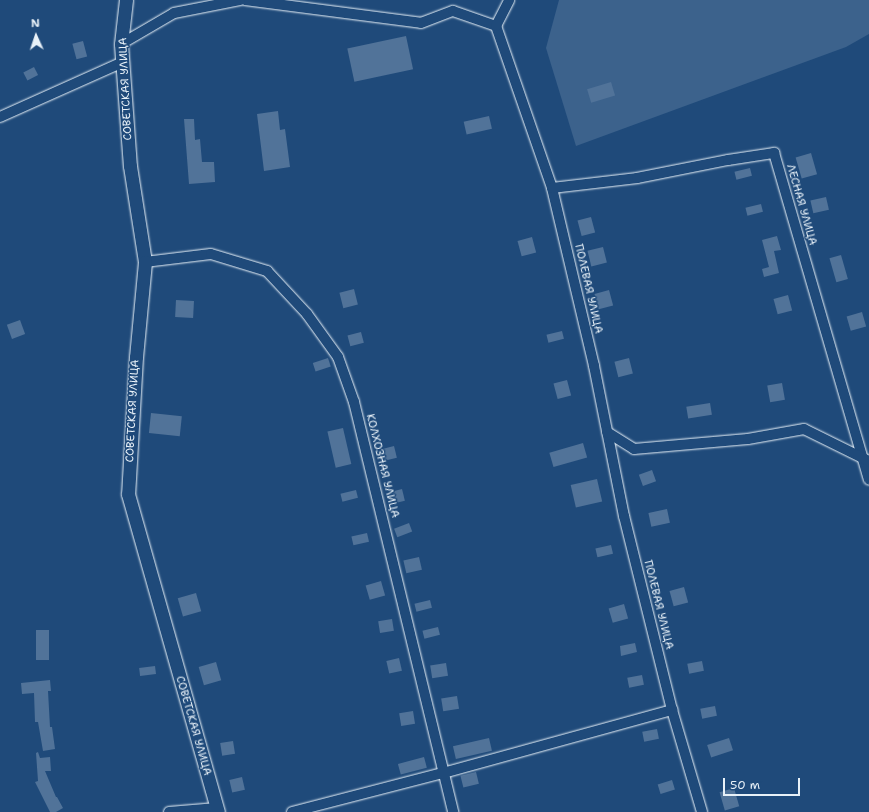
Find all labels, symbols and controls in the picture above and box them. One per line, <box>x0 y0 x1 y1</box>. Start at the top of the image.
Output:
north arrow <box>16 16 56 56</box>
text: N <box>31 16 40 31</box>
street label: СОВЕТСКАЯ УЛИЦА <box>117 37 135 141</box>
street label: ЛЕСНАЯ УЛИЦА <box>783 163 819 247</box>
street label: ПОЛЕВАЯ УЛИЦА <box>571 243 605 335</box>
street label: СОВЕТСКАЯ УЛИЦА <box>124 359 142 463</box>
street label: КОЛХОЗНАЯ УЛИЦА <box>363 413 401 519</box>
street label: ПОЛЕВАЯ УЛИЦА <box>641 559 675 651</box>
street label: СОВЕТСКАЯ УЛИЦА <box>172 675 214 777</box>
scale bar <box>725 770 802 796</box>
text: 50 m <box>730 777 760 793</box>

